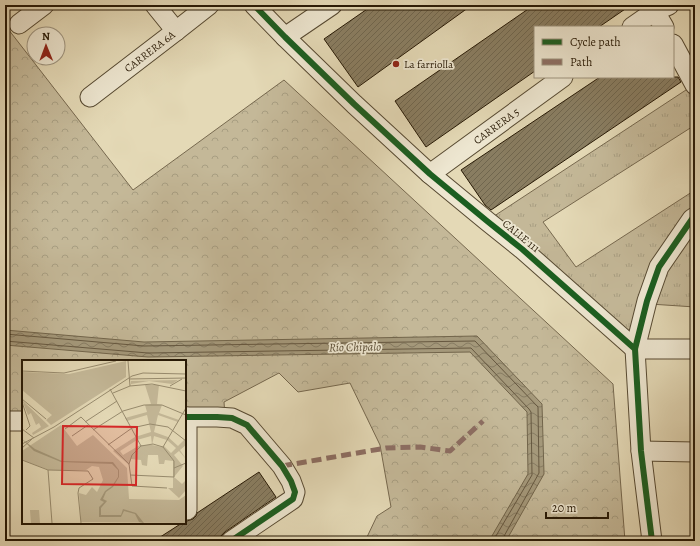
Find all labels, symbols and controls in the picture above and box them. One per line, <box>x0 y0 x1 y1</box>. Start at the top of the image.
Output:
north arrow <box>26 26 66 66</box>
legend <box>534 26 674 78</box>
street label: CARRERA 6A <box>121 27 178 76</box>
text: N <box>42 29 50 44</box>
text: Cycle path <box>570 34 621 50</box>
text: Path <box>570 54 593 70</box>
place label: La farriolla <box>404 57 454 72</box>
marker: La farriolla <box>391 59 401 69</box>
street label: CARRERA 5 <box>470 104 522 147</box>
street label: CALLE 111 <box>499 216 543 256</box>
water label: Río Chipalo <box>329 339 381 355</box>
inset map <box>22 360 186 524</box>
scale bar <box>546 494 608 520</box>
text: 20 m <box>552 500 576 516</box>

